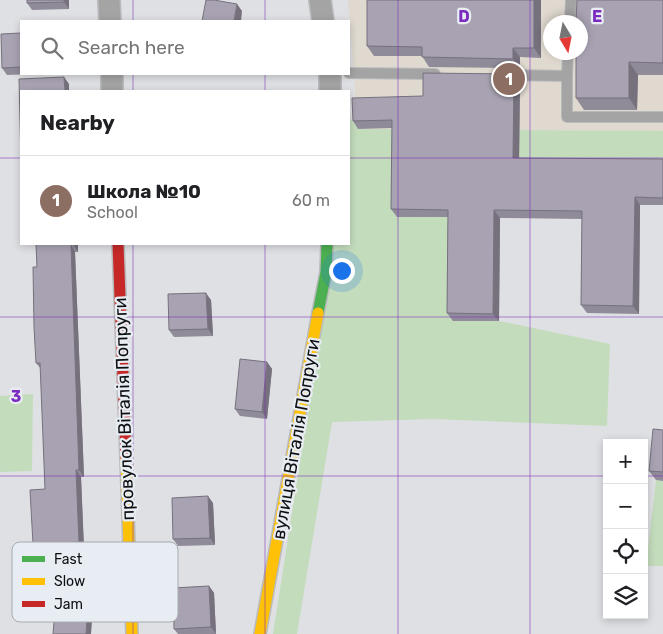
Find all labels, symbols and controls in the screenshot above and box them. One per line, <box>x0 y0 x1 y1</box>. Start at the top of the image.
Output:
text: D <box>458 7 470 26</box>
text: E <box>592 7 602 26</box>
north arrow <box>543 15 588 60</box>
search box <box>20 20 350 75</box>
icon: search <box>38 34 66 62</box>
text: Search here <box>78 36 185 59</box>
pin: 1 <box>493 60 525 98</box>
text: Nearby <box>40 110 115 135</box>
text: Школа №10 <box>87 180 201 203</box>
text: 1 <box>52 191 60 210</box>
text: 60 m <box>292 191 330 210</box>
text: School <box>87 203 138 222</box>
your location <box>329 258 355 284</box>
street label: провулок Віталія Попруги <box>109 297 139 521</box>
street label: вулиця Віталія Попруги <box>267 337 325 541</box>
text: 3 <box>11 387 21 406</box>
map controls <box>603 439 648 619</box>
button: + <box>603 439 648 484</box>
button: − <box>603 484 648 529</box>
button: locate <box>603 529 648 574</box>
legend <box>12 542 178 622</box>
text: Fast <box>54 551 83 568</box>
text: Slow <box>54 573 85 590</box>
button: layers <box>603 574 648 619</box>
text: Jam <box>54 596 83 613</box>

